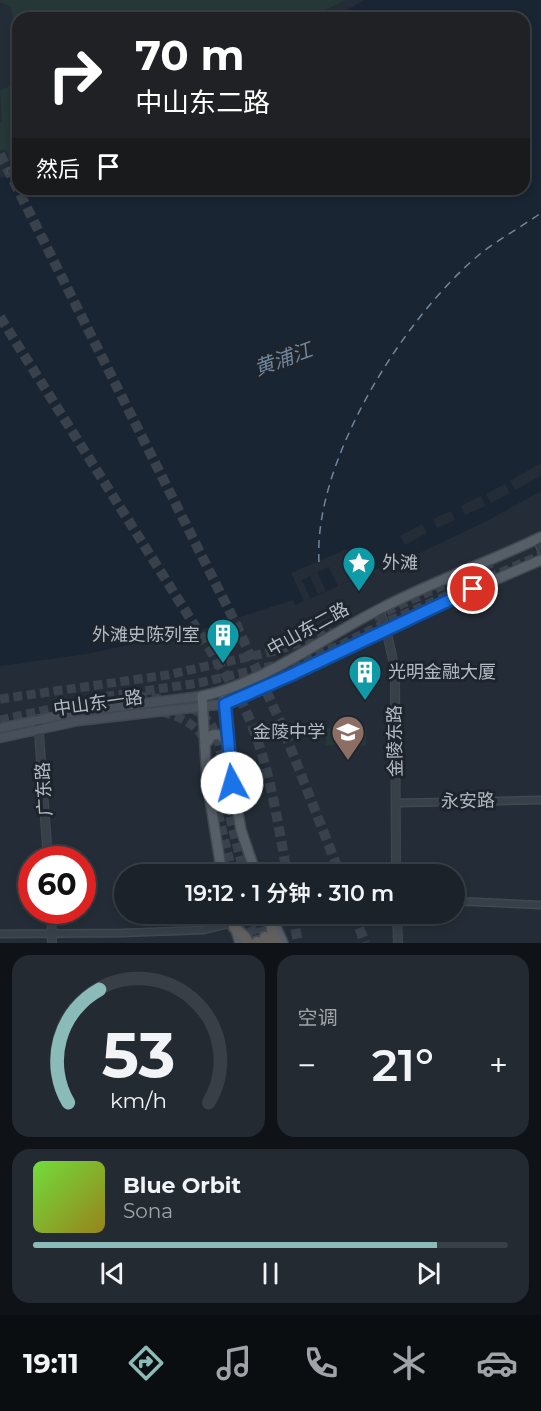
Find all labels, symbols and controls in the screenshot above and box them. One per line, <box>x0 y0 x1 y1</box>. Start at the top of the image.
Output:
text: 70 m <box>135 29 245 81</box>
icon: right <box>36 36 114 114</box>
text: 中山东二路 <box>135 86 270 119</box>
icon: arrive <box>92 150 125 183</box>
text: 然后 <box>36 156 80 183</box>
water label: 黄浦江 <box>251 337 317 381</box>
place icon: 外滩 <box>341 545 377 592</box>
place label: 外滩 <box>382 552 418 574</box>
pin <box>447 563 498 614</box>
icon: arrive <box>456 572 489 605</box>
street label: 中山东二路 <box>263 598 353 660</box>
building icon: 外滩史陈列室 <box>205 617 241 664</box>
place label: 外滩史陈列室 <box>92 624 200 646</box>
building icon: 光明金融大厦 <box>347 654 383 701</box>
place label: 光明金融大厦 <box>388 661 496 683</box>
street label: 中山东一路 <box>52 686 144 720</box>
street label: 金陵东路 <box>383 705 407 777</box>
school or university icon: 金陵中学 <box>330 714 366 761</box>
place label: 金陵中学 <box>253 721 325 743</box>
position arrow <box>200 751 264 815</box>
street label: 广东路 <box>32 761 56 817</box>
street label: 永安路 <box>441 790 495 812</box>
speed limit sign: 60 <box>18 846 96 924</box>
text: 19:12 · 1 分钟 · 310 m <box>185 880 394 907</box>
text: 空调 <box>298 1006 338 1030</box>
text: 53 <box>101 1017 175 1093</box>
text: 21° <box>372 1037 434 1092</box>
text: − <box>298 1045 316 1085</box>
text: + <box>489 1045 508 1085</box>
text: km/h <box>110 1087 167 1113</box>
text: Blue Orbit <box>123 1172 241 1199</box>
text: Sona <box>123 1199 173 1223</box>
icon: previous <box>96 1257 129 1290</box>
icon: pause <box>254 1257 287 1290</box>
icon: next <box>412 1257 445 1290</box>
icon: directions <box>125 1342 167 1384</box>
icon: music <box>213 1342 255 1384</box>
icon: phone <box>300 1342 342 1384</box>
icon: climate <box>388 1342 430 1384</box>
icon: car <box>476 1342 518 1384</box>
text: 19:11 <box>23 1347 79 1380</box>

